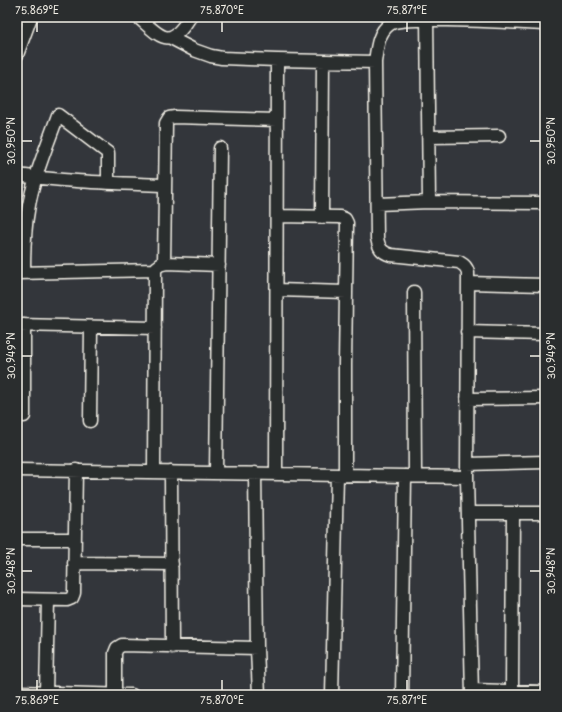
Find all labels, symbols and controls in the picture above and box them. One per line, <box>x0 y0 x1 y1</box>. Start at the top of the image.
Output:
text: 75.869°E <box>15 2 59 17</box>
text: 75.870°E <box>200 2 244 17</box>
text: 75.871°E <box>387 2 427 17</box>
text: 30.950°N <box>3 117 18 165</box>
text: 30.950°N <box>543 117 558 165</box>
text: 30.949°N <box>3 332 18 380</box>
text: 30.949°N <box>543 332 558 380</box>
text: 30.948°N <box>3 547 18 595</box>
text: 30.948°N <box>543 547 558 595</box>
text: 75.869°E <box>15 692 59 707</box>
text: 75.870°E <box>200 692 244 707</box>
text: 75.871°E <box>387 692 427 707</box>

